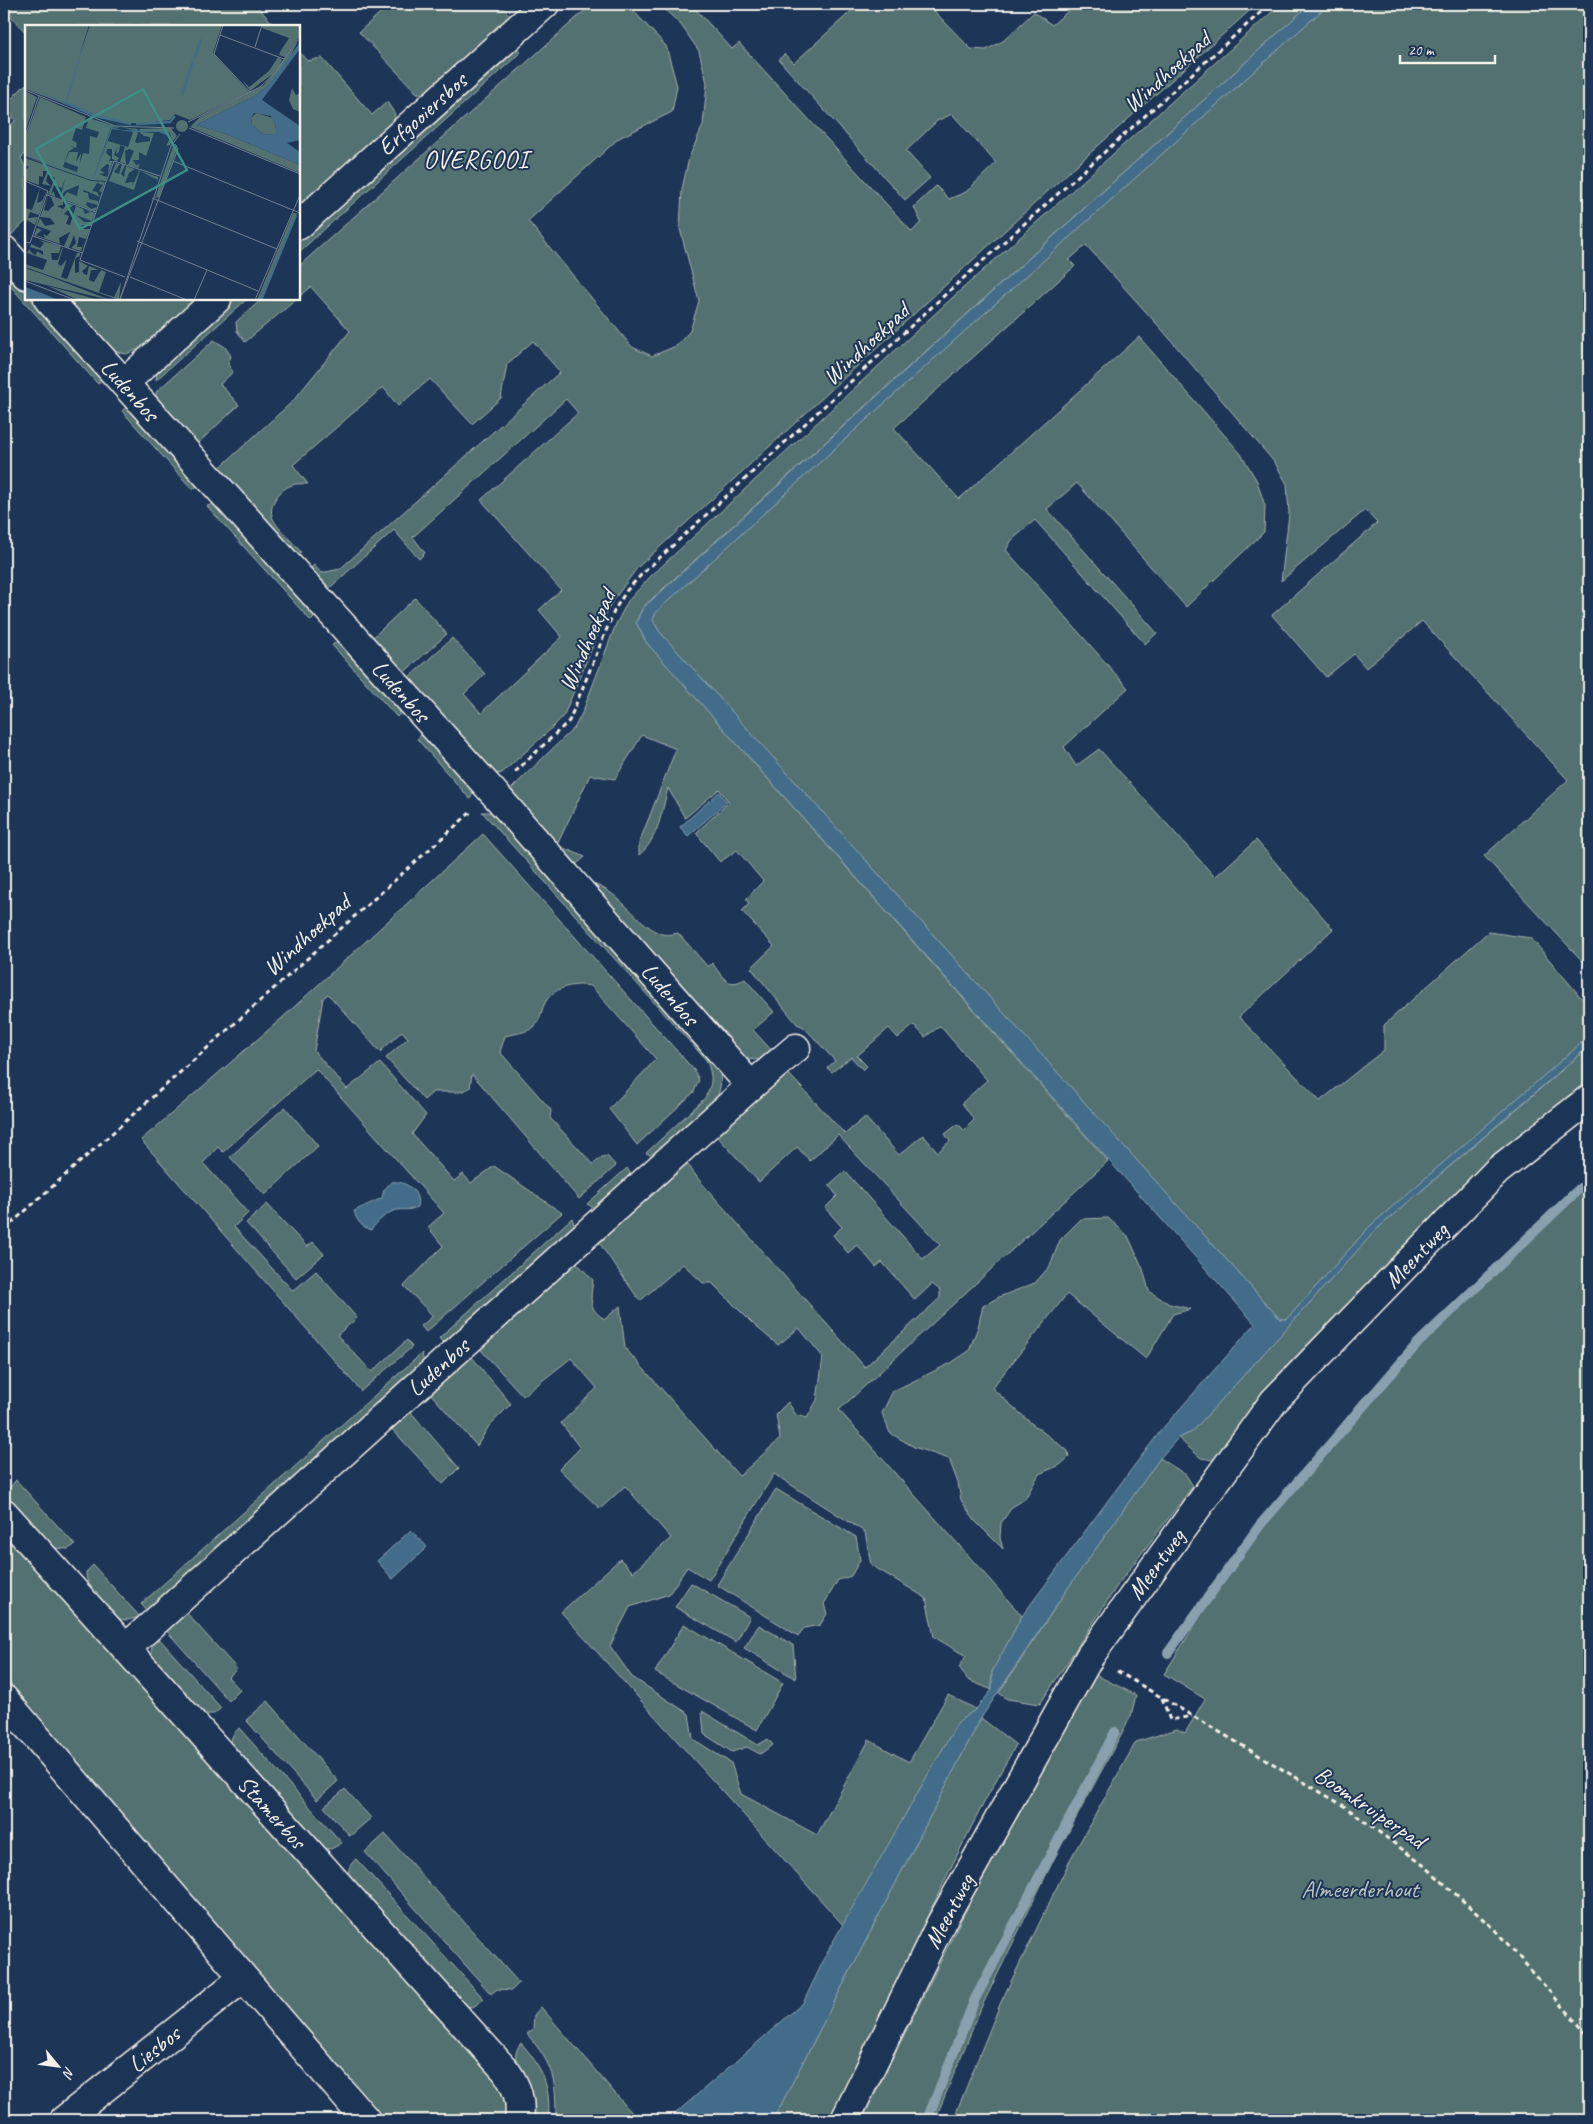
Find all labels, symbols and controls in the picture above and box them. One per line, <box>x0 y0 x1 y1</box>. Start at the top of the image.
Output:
street label: Windhoekpad <box>1117 22 1220 119</box>
inset map <box>25 25 300 300</box>
scale bar <box>1400 32 1496 64</box>
text: 20 m <box>1408 41 1435 60</box>
street label: Erfgooiersbos <box>371 64 475 162</box>
district label: OVERGOOI <box>423 144 534 176</box>
street label: Windhoekpad <box>816 294 918 392</box>
street label: Ludenbos <box>94 353 168 429</box>
street label: Windhoekpad <box>551 581 624 695</box>
street label: Ludenbos <box>365 654 439 730</box>
street label: Windhoekpad <box>257 885 360 982</box>
street label: Ludenbos <box>635 957 707 1034</box>
street label: Meentweg <box>1377 1215 1456 1294</box>
street label: Ludenbos <box>401 1329 477 1403</box>
street label: Meentweg <box>1120 1521 1193 1605</box>
street label: Boomkruiperpad <box>1309 1759 1434 1857</box>
street label: Stamerbos <box>231 1769 314 1856</box>
street label: Meentweg <box>917 1867 982 1954</box>
park label: Almeerderhout <box>1301 1874 1421 1904</box>
street label: Liesbos <box>122 2018 187 2079</box>
north arrow <box>32 2042 82 2092</box>
text: N <box>58 2064 78 2082</box>

